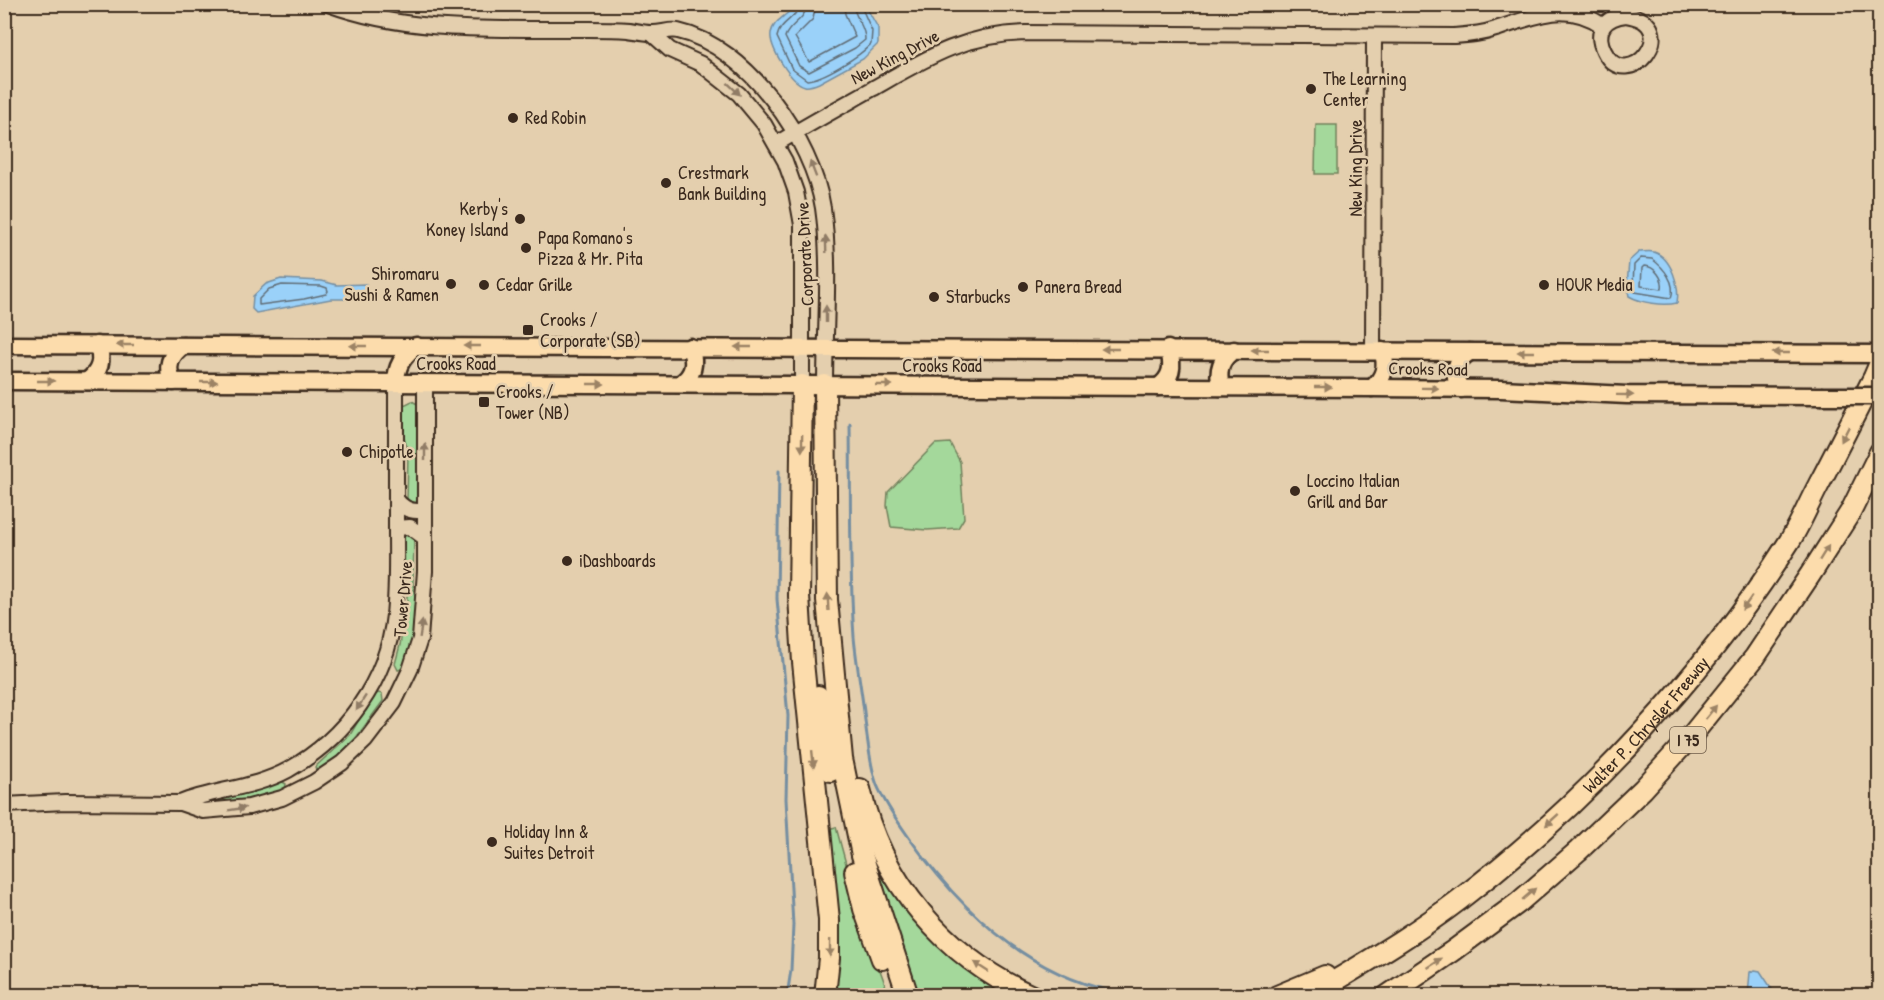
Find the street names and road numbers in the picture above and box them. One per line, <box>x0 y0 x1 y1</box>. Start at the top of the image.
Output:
street label: New King Drive <box>846 23 943 90</box>
street label: New King Drive <box>1343 120 1368 216</box>
street label: Corporate Drive <box>789 201 820 307</box>
street label: Crooks Road <box>416 351 496 376</box>
street label: Crooks Road <box>902 353 982 378</box>
street label: Crooks Road <box>1388 355 1468 382</box>
street label: Tower Drive <box>387 560 418 638</box>
street label: Walter P. Chrysler Freeway <box>1577 651 1715 799</box>
road number: I 75 <box>1670 727 1706 753</box>

